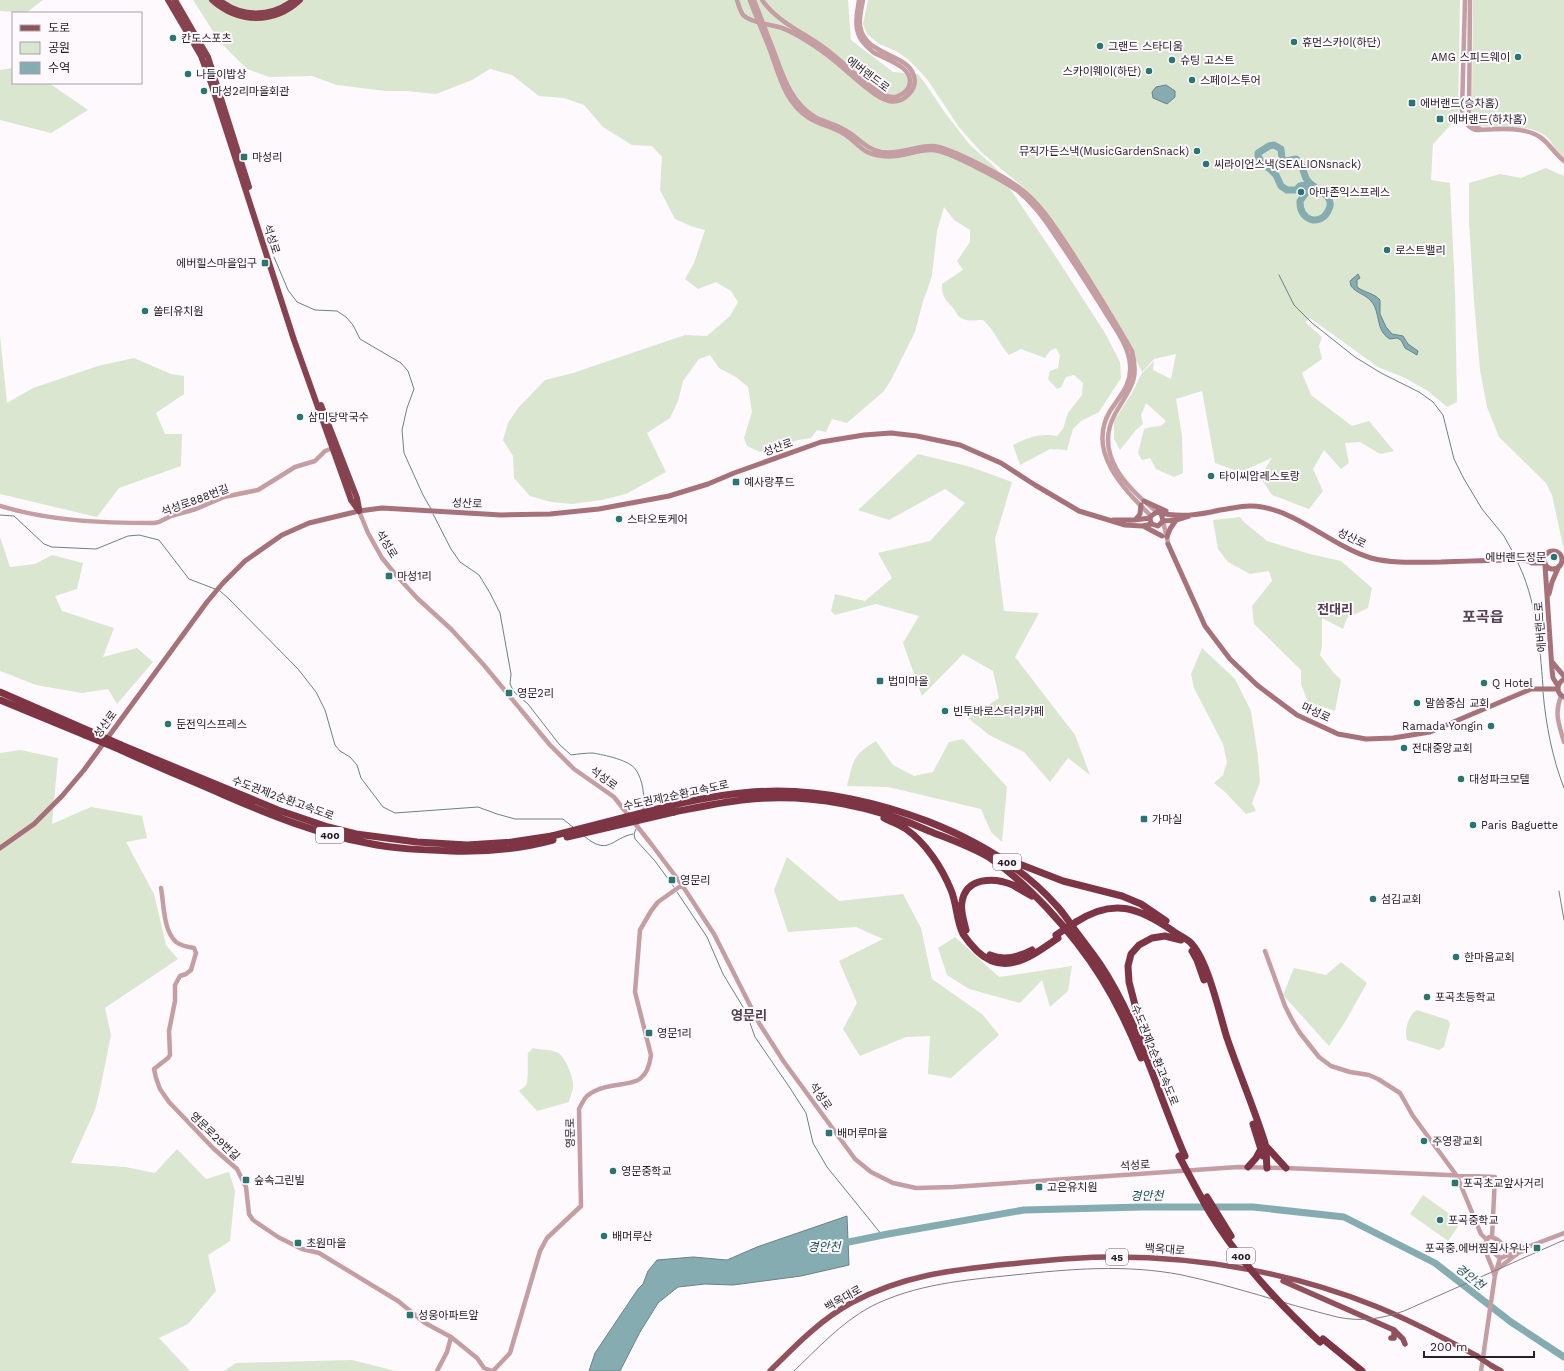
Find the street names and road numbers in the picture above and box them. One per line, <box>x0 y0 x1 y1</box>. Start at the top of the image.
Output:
street label: 에버랜드로 <box>844 54 892 95</box>
street label: 석성로 <box>261 223 282 256</box>
street label: 성산로 <box>762 436 795 459</box>
street label: 석성로888번길 <box>160 482 231 519</box>
street label: 성산로 <box>452 496 482 511</box>
street label: 성산로 <box>1335 526 1368 551</box>
street label: 석성로 <box>373 528 400 561</box>
street label: 에버랜드로 <box>1532 601 1549 653</box>
street label: 마성로 <box>1299 700 1332 725</box>
street label: 성산로 <box>91 708 120 740</box>
street label: 석성로 <box>588 764 620 793</box>
street label: 수도권제2순환고속도로 <box>230 774 336 823</box>
street label: 수도권제2순환고속도로 <box>622 778 730 813</box>
road number: 400 <box>316 827 344 843</box>
road number: 400 <box>993 854 1021 870</box>
street label: 수도권제2순환고속도로 <box>1128 1003 1181 1108</box>
street label: 석성로 <box>807 1080 835 1112</box>
street label: 영문로29번길 <box>187 1110 242 1163</box>
street label: 영문로 <box>564 1118 577 1148</box>
street label: 석성로 <box>1119 1158 1151 1173</box>
street label: 백옥대로 <box>1144 1242 1186 1257</box>
road number: 400 <box>1227 1248 1255 1264</box>
road number: 45 <box>1106 1249 1128 1265</box>
street label: 백옥대로 <box>822 1283 864 1314</box>

